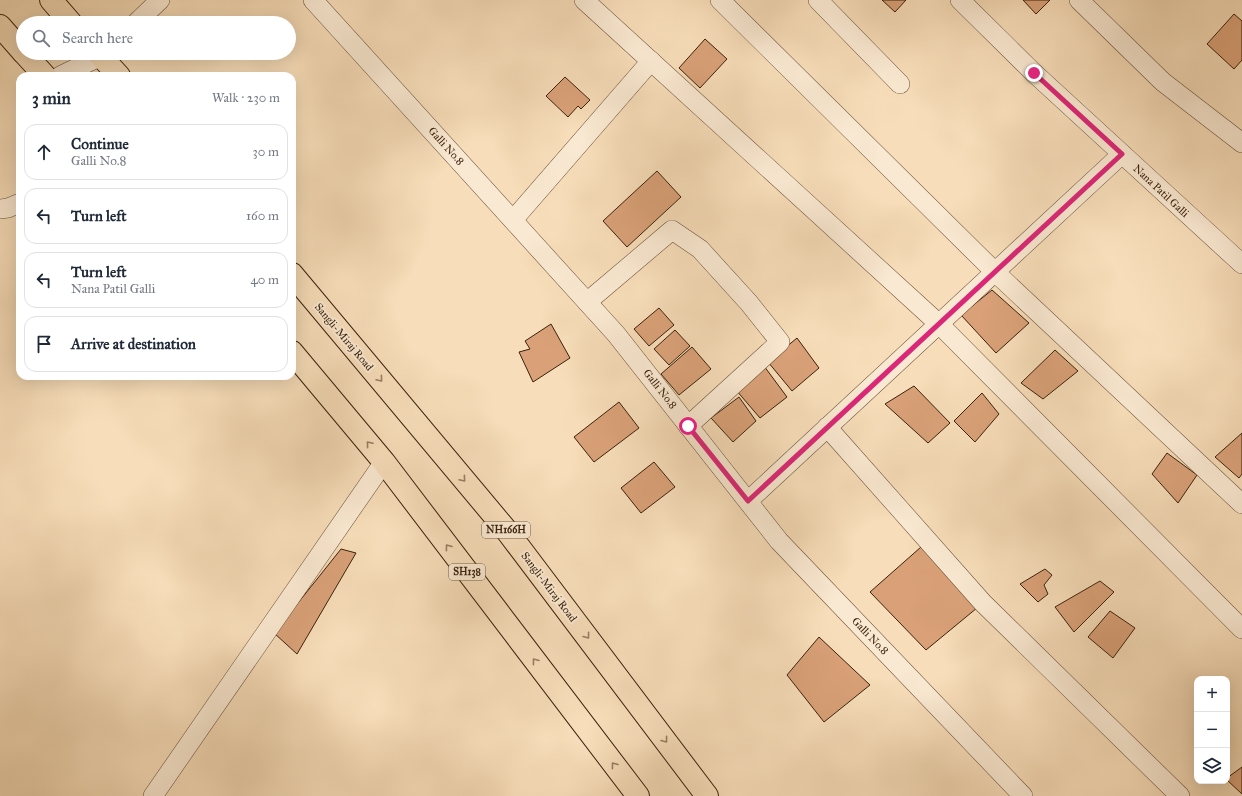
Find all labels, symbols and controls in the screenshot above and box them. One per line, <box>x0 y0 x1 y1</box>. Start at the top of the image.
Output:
search box <box>16 16 296 60</box>
icon: search <box>30 27 52 49</box>
text: Search here <box>62 29 133 47</box>
route end <box>1025 64 1043 82</box>
text: 3 min <box>32 88 71 109</box>
text: Walk · 230 m <box>212 90 280 106</box>
street label: Galli No.8 <box>425 124 467 168</box>
text: Continue <box>71 135 129 153</box>
icon: ahead <box>33 141 55 163</box>
text: 30 m <box>253 144 279 160</box>
text: Galli No.8 <box>71 153 126 169</box>
street label: Nana Patil Galli <box>1130 162 1192 220</box>
icon: left <box>33 205 55 227</box>
text: Turn left <box>71 207 127 225</box>
text: 160 m <box>246 208 279 224</box>
text: Turn left <box>71 263 127 281</box>
icon: left <box>33 269 55 291</box>
text: 40 m <box>250 272 279 288</box>
text: Nana Patil Galli <box>71 281 155 297</box>
street label: Sangli-Miraj Road <box>312 301 376 374</box>
icon: arrive <box>33 333 55 355</box>
text: Arrive at destination <box>71 335 196 353</box>
street label: Galli No.8 <box>640 367 680 412</box>
one-way arrow <box>375 375 382 382</box>
route start <box>679 417 697 435</box>
one-way arrow <box>366 441 373 449</box>
one-way arrow <box>459 474 466 482</box>
road number: NH166H <box>482 522 530 538</box>
one-way arrow <box>446 544 453 551</box>
street label: Sangli-Miraj Road <box>518 549 580 625</box>
road number: SH138 <box>449 564 485 580</box>
street label: Galli No.8 <box>849 615 891 658</box>
one-way arrow <box>582 632 589 639</box>
one-way arrow <box>533 659 540 666</box>
map controls <box>1194 676 1230 784</box>
button: + <box>1194 676 1230 712</box>
button: − <box>1194 712 1230 748</box>
one-way arrow <box>660 736 667 743</box>
button: layers <box>1194 748 1230 784</box>
one-way arrow <box>611 762 619 769</box>

